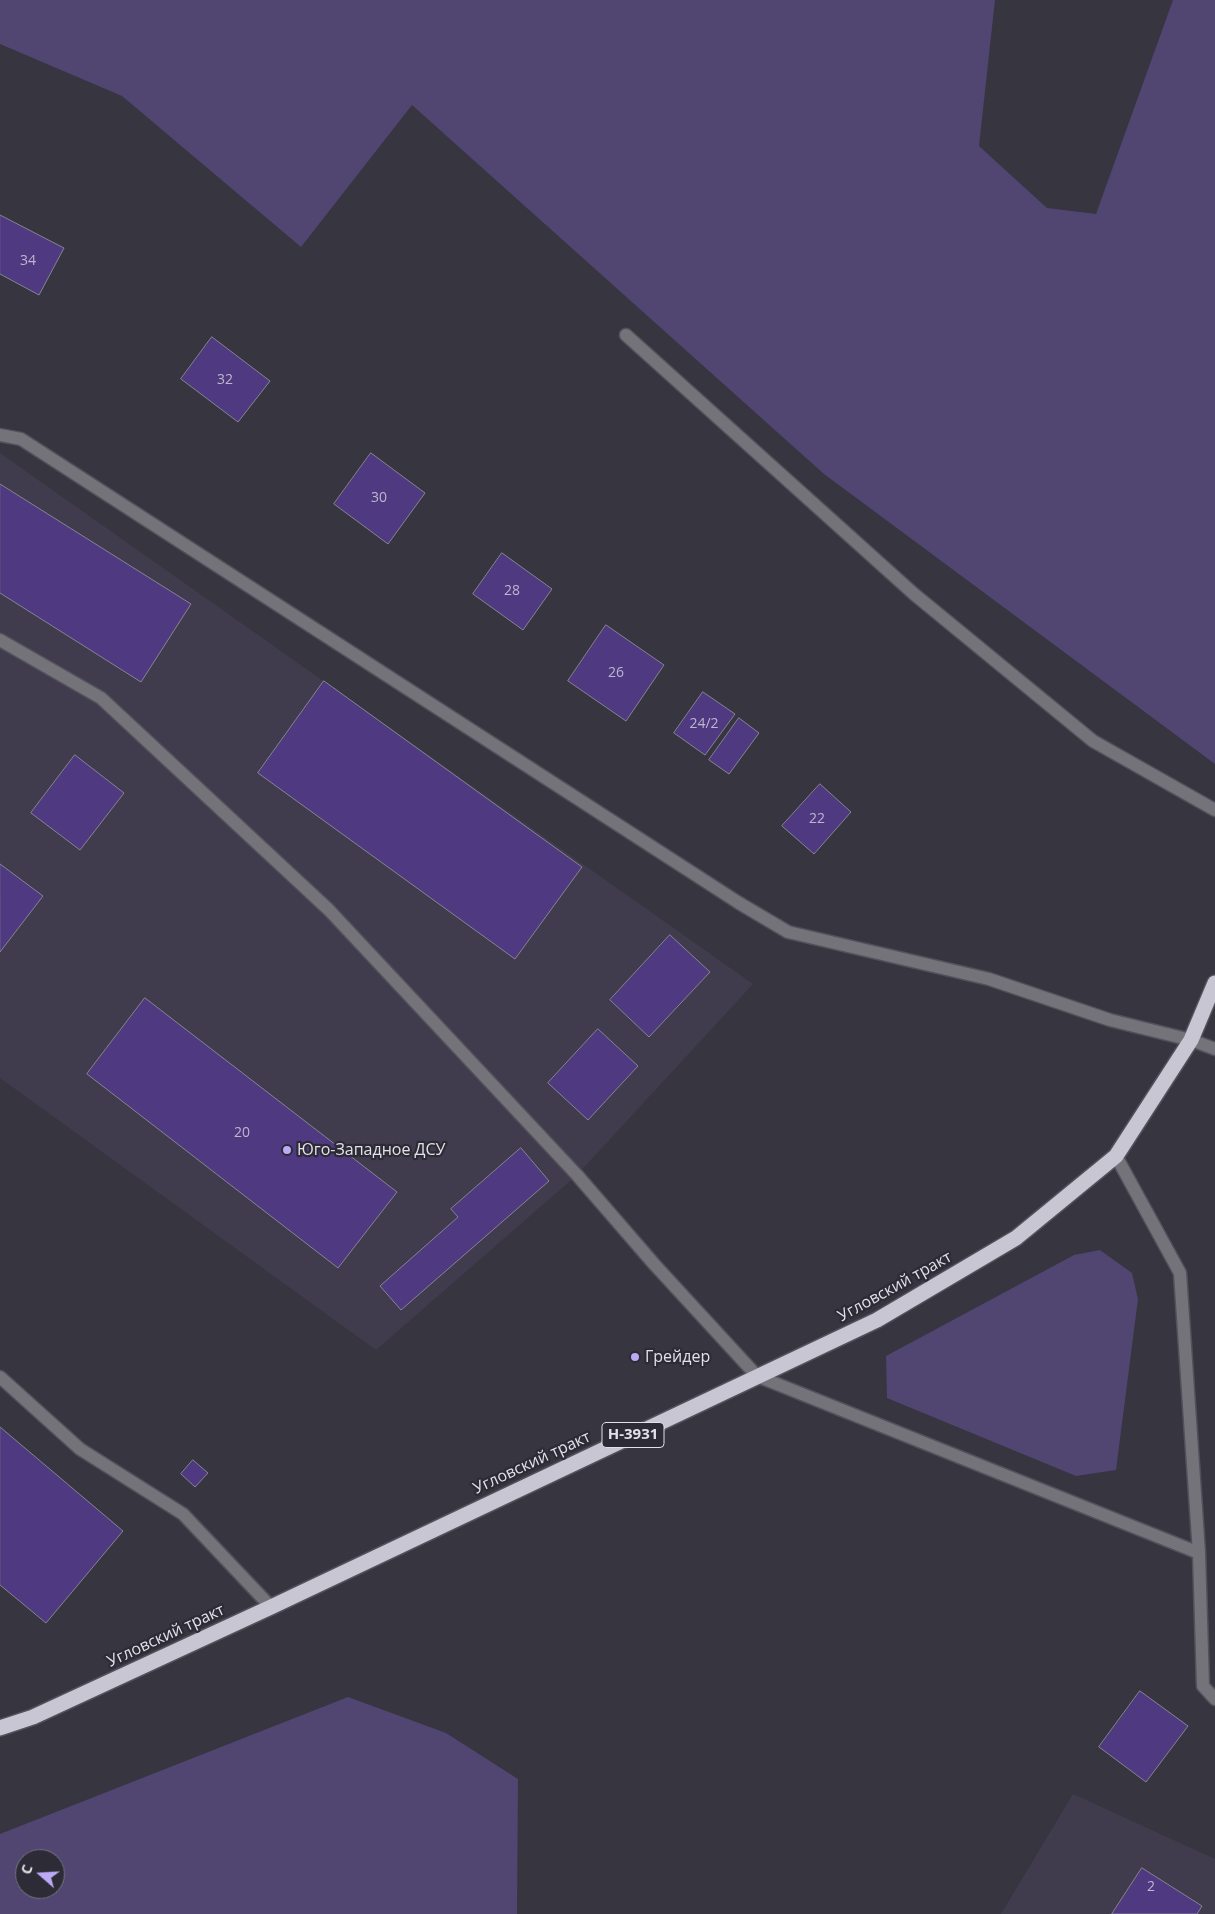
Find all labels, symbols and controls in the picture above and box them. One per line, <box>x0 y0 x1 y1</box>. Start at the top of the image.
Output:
house number: 34 <box>20 253 36 269</box>
house number: 32 <box>217 372 233 388</box>
house number: 30 <box>371 490 387 506</box>
house number: 28 <box>504 583 520 599</box>
house number: 26 <box>608 665 624 681</box>
house number: 24/2 <box>689 716 719 732</box>
house number: 22 <box>809 811 825 827</box>
house number: 20 <box>234 1125 250 1141</box>
place label: Юго-Западное ДСУ <box>297 1140 445 1160</box>
marker: Юго-Западное ДСУ <box>281 1144 293 1156</box>
street label: Угловский тракт <box>835 1248 955 1326</box>
place label: Грейдер <box>645 1347 710 1367</box>
marker: Грейдер <box>629 1351 641 1363</box>
road number: Н-3931 <box>602 1422 664 1448</box>
street label: Угловский тракт <box>470 1427 594 1499</box>
street label: Угловский тракт <box>104 1600 228 1672</box>
north arrow <box>15 1849 65 1899</box>
text: С <box>16 1862 37 1877</box>
house number: 2 <box>1147 1879 1155 1895</box>

